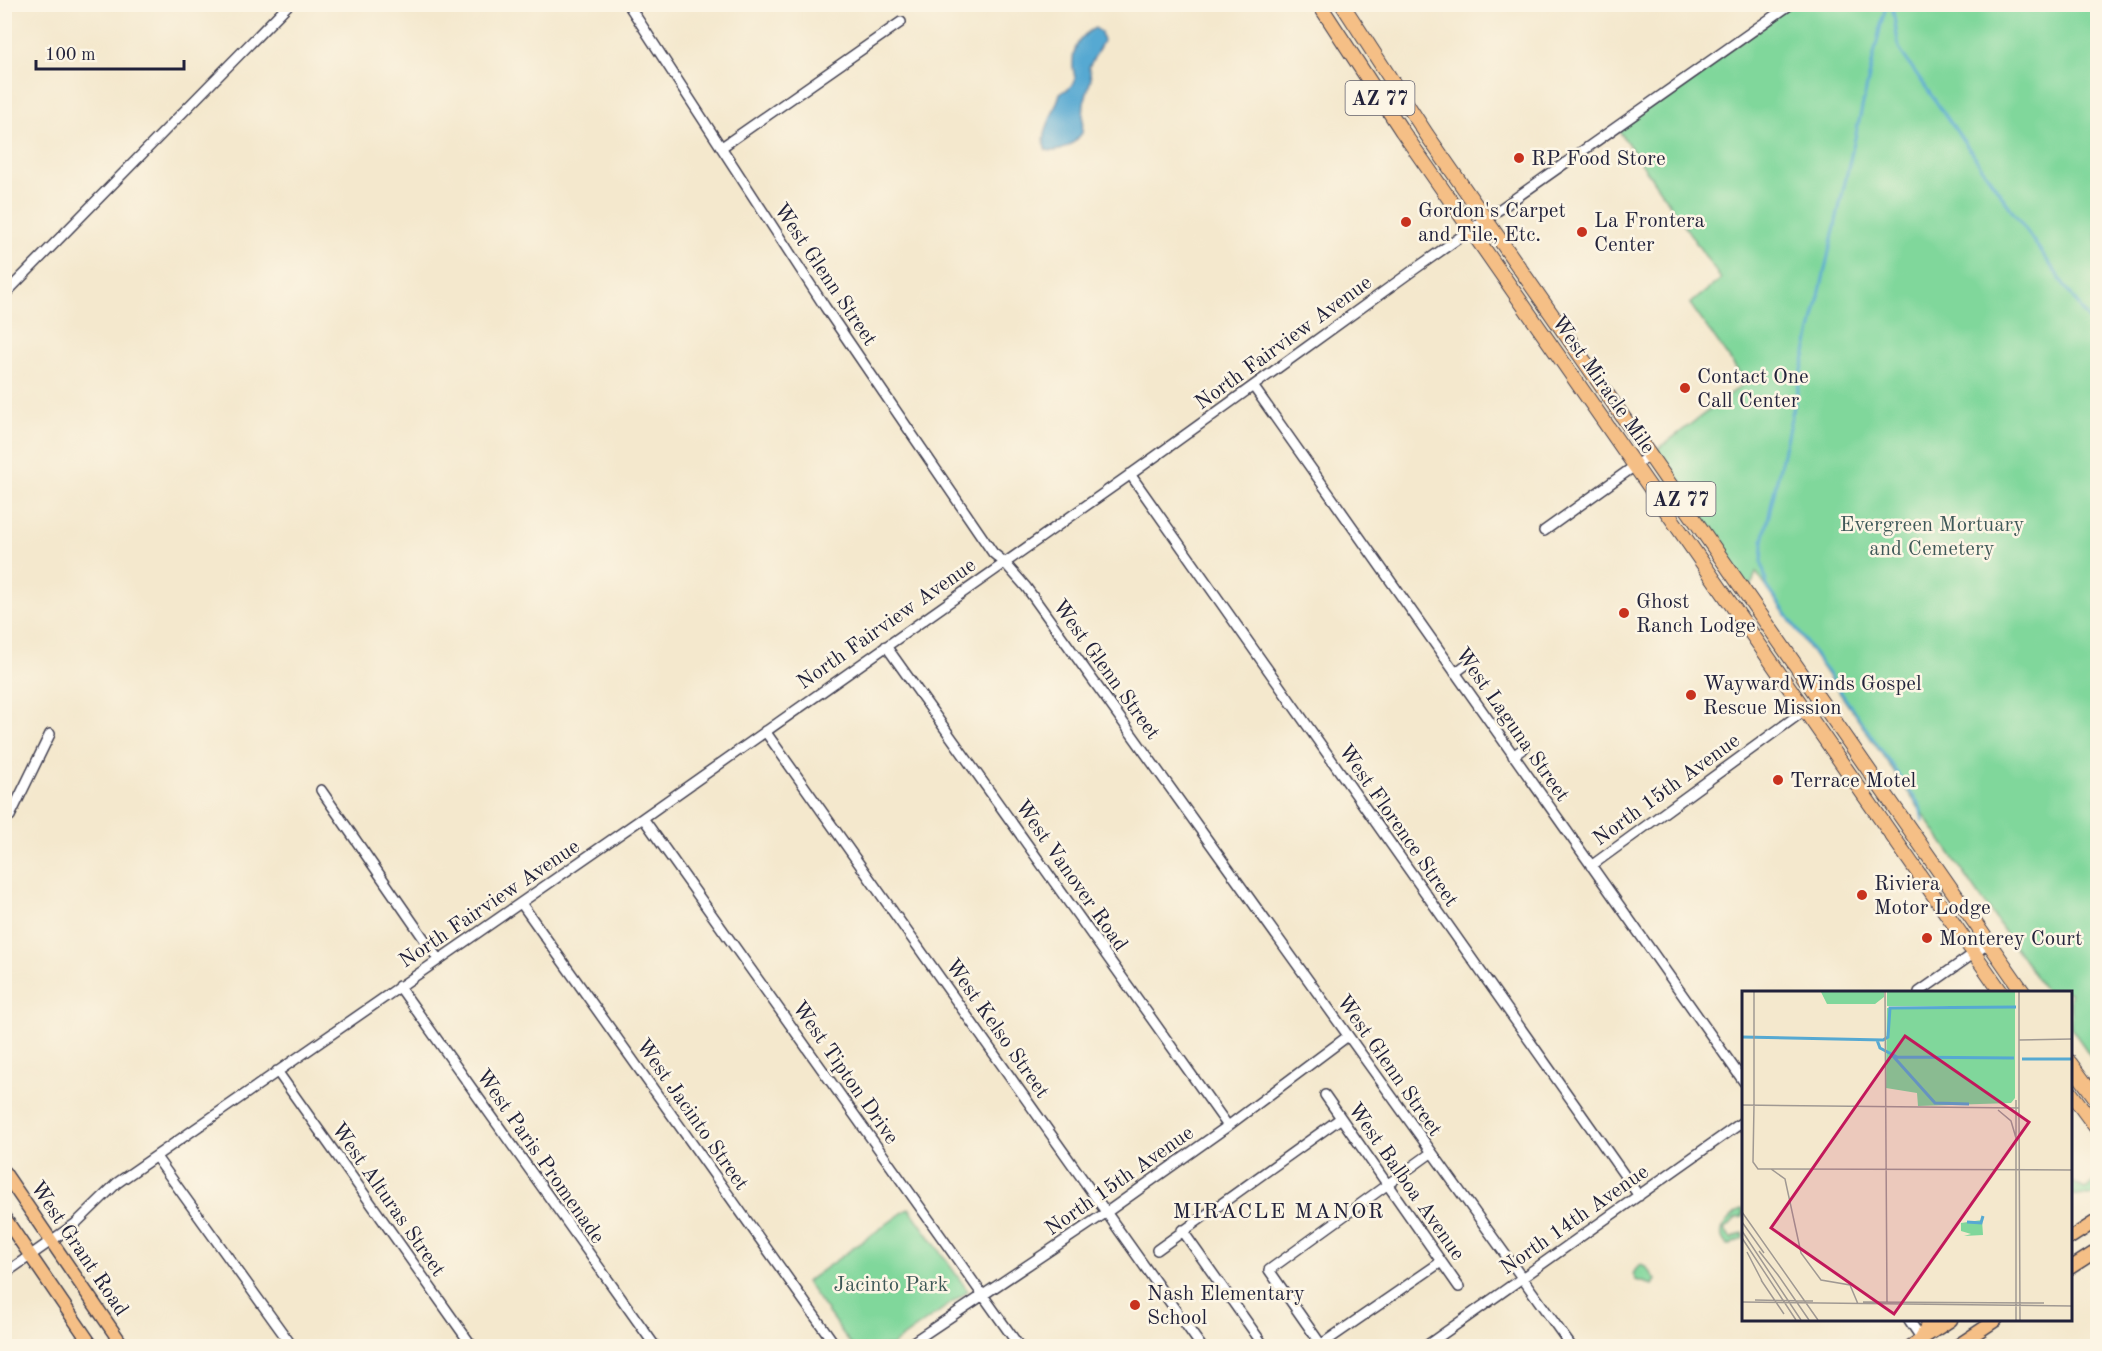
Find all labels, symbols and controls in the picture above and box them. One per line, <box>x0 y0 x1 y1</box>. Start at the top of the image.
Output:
scale bar <box>36 33 184 71</box>
text: 100 m <box>45 46 96 64</box>
road number: AZ 77 <box>1346 81 1414 115</box>
place label: RP Food Store <box>1531 149 1666 170</box>
marker: RP Food Store <box>1512 151 1526 165</box>
street label: West Glenn Street <box>769 200 880 350</box>
place label: Gordon's Carpet and Tile, Etc. <box>1418 201 1566 246</box>
place label: La Frontera Center <box>1594 211 1705 256</box>
marker: Gordon's Carpet and Tile, Etc. <box>1399 215 1413 229</box>
marker: La Frontera Center <box>1575 225 1589 239</box>
street label: North Fairview Avenue <box>1192 272 1376 414</box>
street label: West Miracle Mile <box>1547 312 1658 458</box>
place label: Contact One Call Center <box>1697 367 1809 412</box>
marker: Contact One Call Center <box>1678 381 1692 395</box>
road number: AZ 77 <box>1646 482 1716 516</box>
park label: Evergreen Mortuary and Cemetery <box>1840 515 2024 560</box>
street label: North Fairview Avenue <box>794 555 980 694</box>
place label: Ghost Ranch Lodge <box>1636 592 1756 637</box>
street label: West Glenn Street <box>1048 596 1163 744</box>
marker: Ghost Ranch Lodge <box>1617 606 1631 620</box>
street label: West Laguna Street <box>1451 644 1573 806</box>
place label: Wayward Winds Gospel Rescue Mission <box>1703 674 1922 719</box>
marker: Wayward Winds Gospel Rescue Mission <box>1684 688 1698 702</box>
street label: North 15th Avenue <box>1590 730 1744 850</box>
street label: West Florence Street <box>1334 741 1462 911</box>
place label: Terrace Motel <box>1790 771 1917 792</box>
marker: Terrace Motel <box>1771 773 1785 787</box>
street label: West Vanover Road <box>1011 796 1131 955</box>
street label: North Fairview Avenue <box>396 836 584 972</box>
place label: Riviera Motor Lodge <box>1874 874 1991 919</box>
marker: Riviera Motor Lodge <box>1855 888 1869 902</box>
place label: Monterey Court <box>1939 929 2082 950</box>
marker: Monterey Court <box>1920 931 1934 945</box>
street label: West Kelso Street <box>941 955 1053 1102</box>
street label: West Glenn Street <box>1332 991 1445 1140</box>
inset map <box>1742 991 2072 1321</box>
street label: West Tipton Drive <box>788 997 902 1148</box>
street label: West Jacinto Street <box>632 1035 752 1194</box>
street label: West Paris Promenade <box>472 1066 608 1248</box>
street label: West Balboa Avenue <box>1344 1099 1468 1265</box>
street label: West Alturas Street <box>327 1119 449 1281</box>
street label: North 15th Avenue <box>1042 1122 1198 1240</box>
street label: North 14th Avenue <box>1497 1161 1653 1279</box>
street label: West Grant Road <box>26 1178 132 1320</box>
district label: MIRACLE MANOR <box>1173 1201 1385 1223</box>
park label: Jacinto Park <box>834 1275 948 1296</box>
place label: Nash Elementary School <box>1147 1284 1305 1329</box>
marker: Nash Elementary School <box>1128 1298 1142 1312</box>

